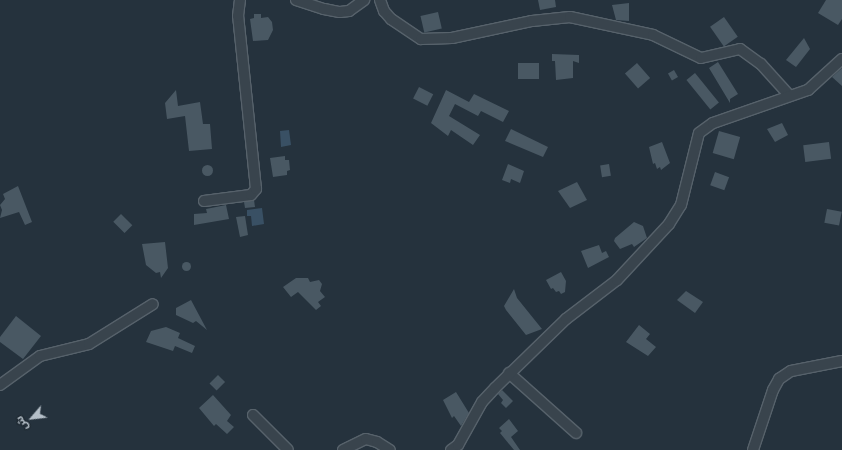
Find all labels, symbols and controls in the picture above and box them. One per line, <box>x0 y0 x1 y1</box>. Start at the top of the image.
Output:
north arrow <box>12 398 52 438</box>
text: ش <box>12 414 31 434</box>

